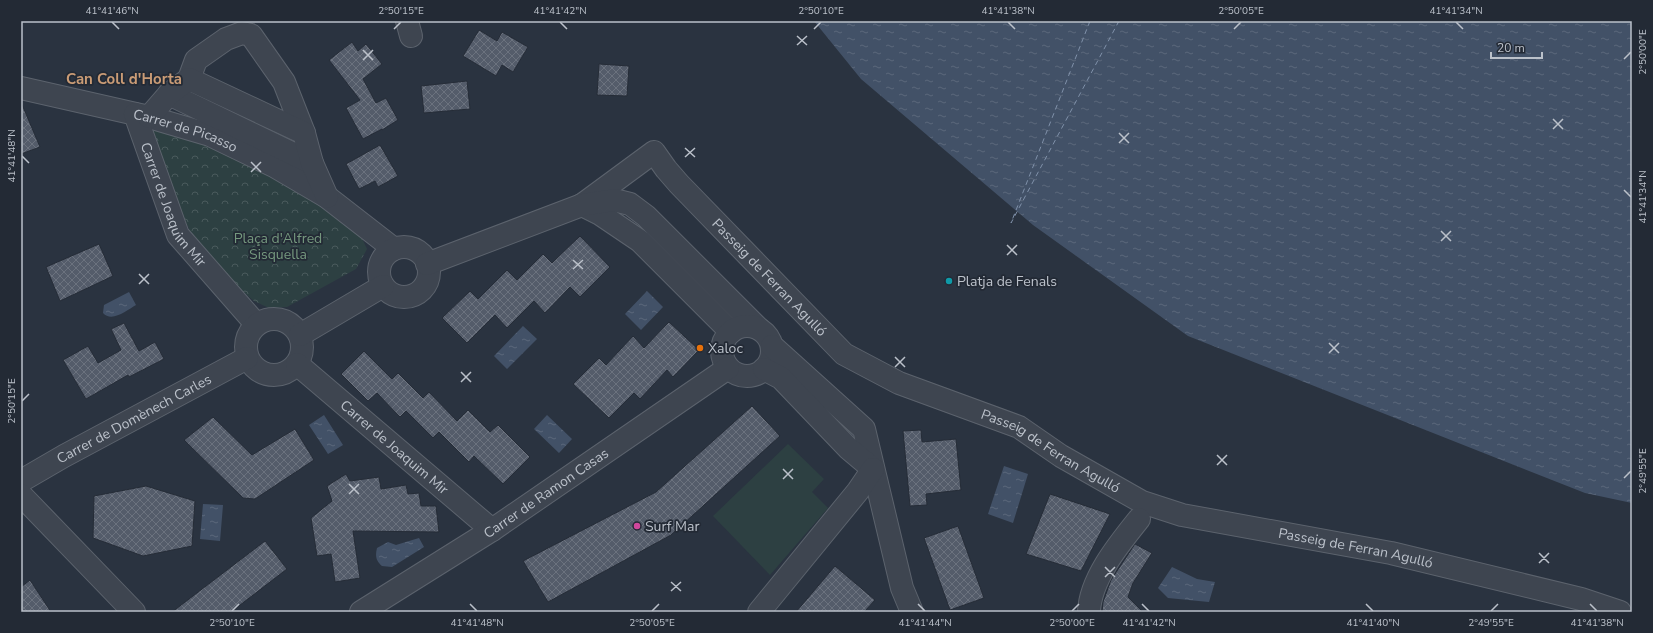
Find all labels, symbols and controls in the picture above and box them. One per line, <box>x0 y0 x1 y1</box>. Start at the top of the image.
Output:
text: 41°41'46"N <box>85 4 139 18</box>
text: 2°50'15"E <box>378 4 424 18</box>
text: 41°41'42"N <box>533 4 587 18</box>
text: 2°50'10"E <box>798 4 844 18</box>
text: 41°41'38"N <box>981 4 1035 18</box>
text: 2°50'05"E <box>1218 4 1264 18</box>
text: 41°41'34"N <box>1429 4 1483 18</box>
text: 2°50'00"E <box>1636 29 1650 75</box>
scale bar <box>1491 34 1542 60</box>
text: 20 m <box>1497 40 1525 56</box>
district label: Can Coll d'Horta <box>66 69 182 89</box>
street label: Carrer de Picasso <box>131 104 241 157</box>
text: 41°41'48"N <box>5 129 19 183</box>
street label: Carrer de Joaquim Mir <box>136 140 211 271</box>
text: 41°41'34"N <box>1636 170 1650 224</box>
street label: Passeig de Ferran Agulló <box>708 214 831 340</box>
park label: Plaça d'Alfred Sisquella <box>234 229 322 264</box>
place label: Platja de Fenals <box>957 272 1057 291</box>
marker: Platja de Fenals <box>944 276 954 286</box>
place label: Xaloc <box>708 339 743 358</box>
marker: Xaloc <box>695 343 705 353</box>
street label: Carrer de Domènech Carles <box>53 369 215 468</box>
text: 2°50'15"E <box>5 378 19 424</box>
street label: Carrer de Joaquim Mir <box>336 395 453 499</box>
street label: Passeig de Ferran Agulló <box>979 404 1124 497</box>
street label: Carrer de Ramon Casas <box>480 443 612 542</box>
text: 2°49'55"E <box>1636 448 1650 494</box>
place label: Surf Mar <box>645 517 700 536</box>
marker: Surf Mar <box>632 521 642 531</box>
street label: Passeig de Ferran Agulló <box>1277 523 1435 572</box>
text: 2°50'10"E <box>209 616 255 630</box>
text: 41°41'48"N <box>450 616 504 630</box>
text: 2°50'05"E <box>629 616 675 630</box>
text: 41°41'44"N <box>898 616 952 630</box>
text: 2°50'00"E <box>1049 616 1095 630</box>
text: 41°41'42"N <box>1122 616 1176 630</box>
text: 41°41'40"N <box>1346 616 1400 630</box>
text: 2°49'55"E <box>1468 616 1514 630</box>
text: 41°41'38"N <box>1570 616 1624 630</box>

